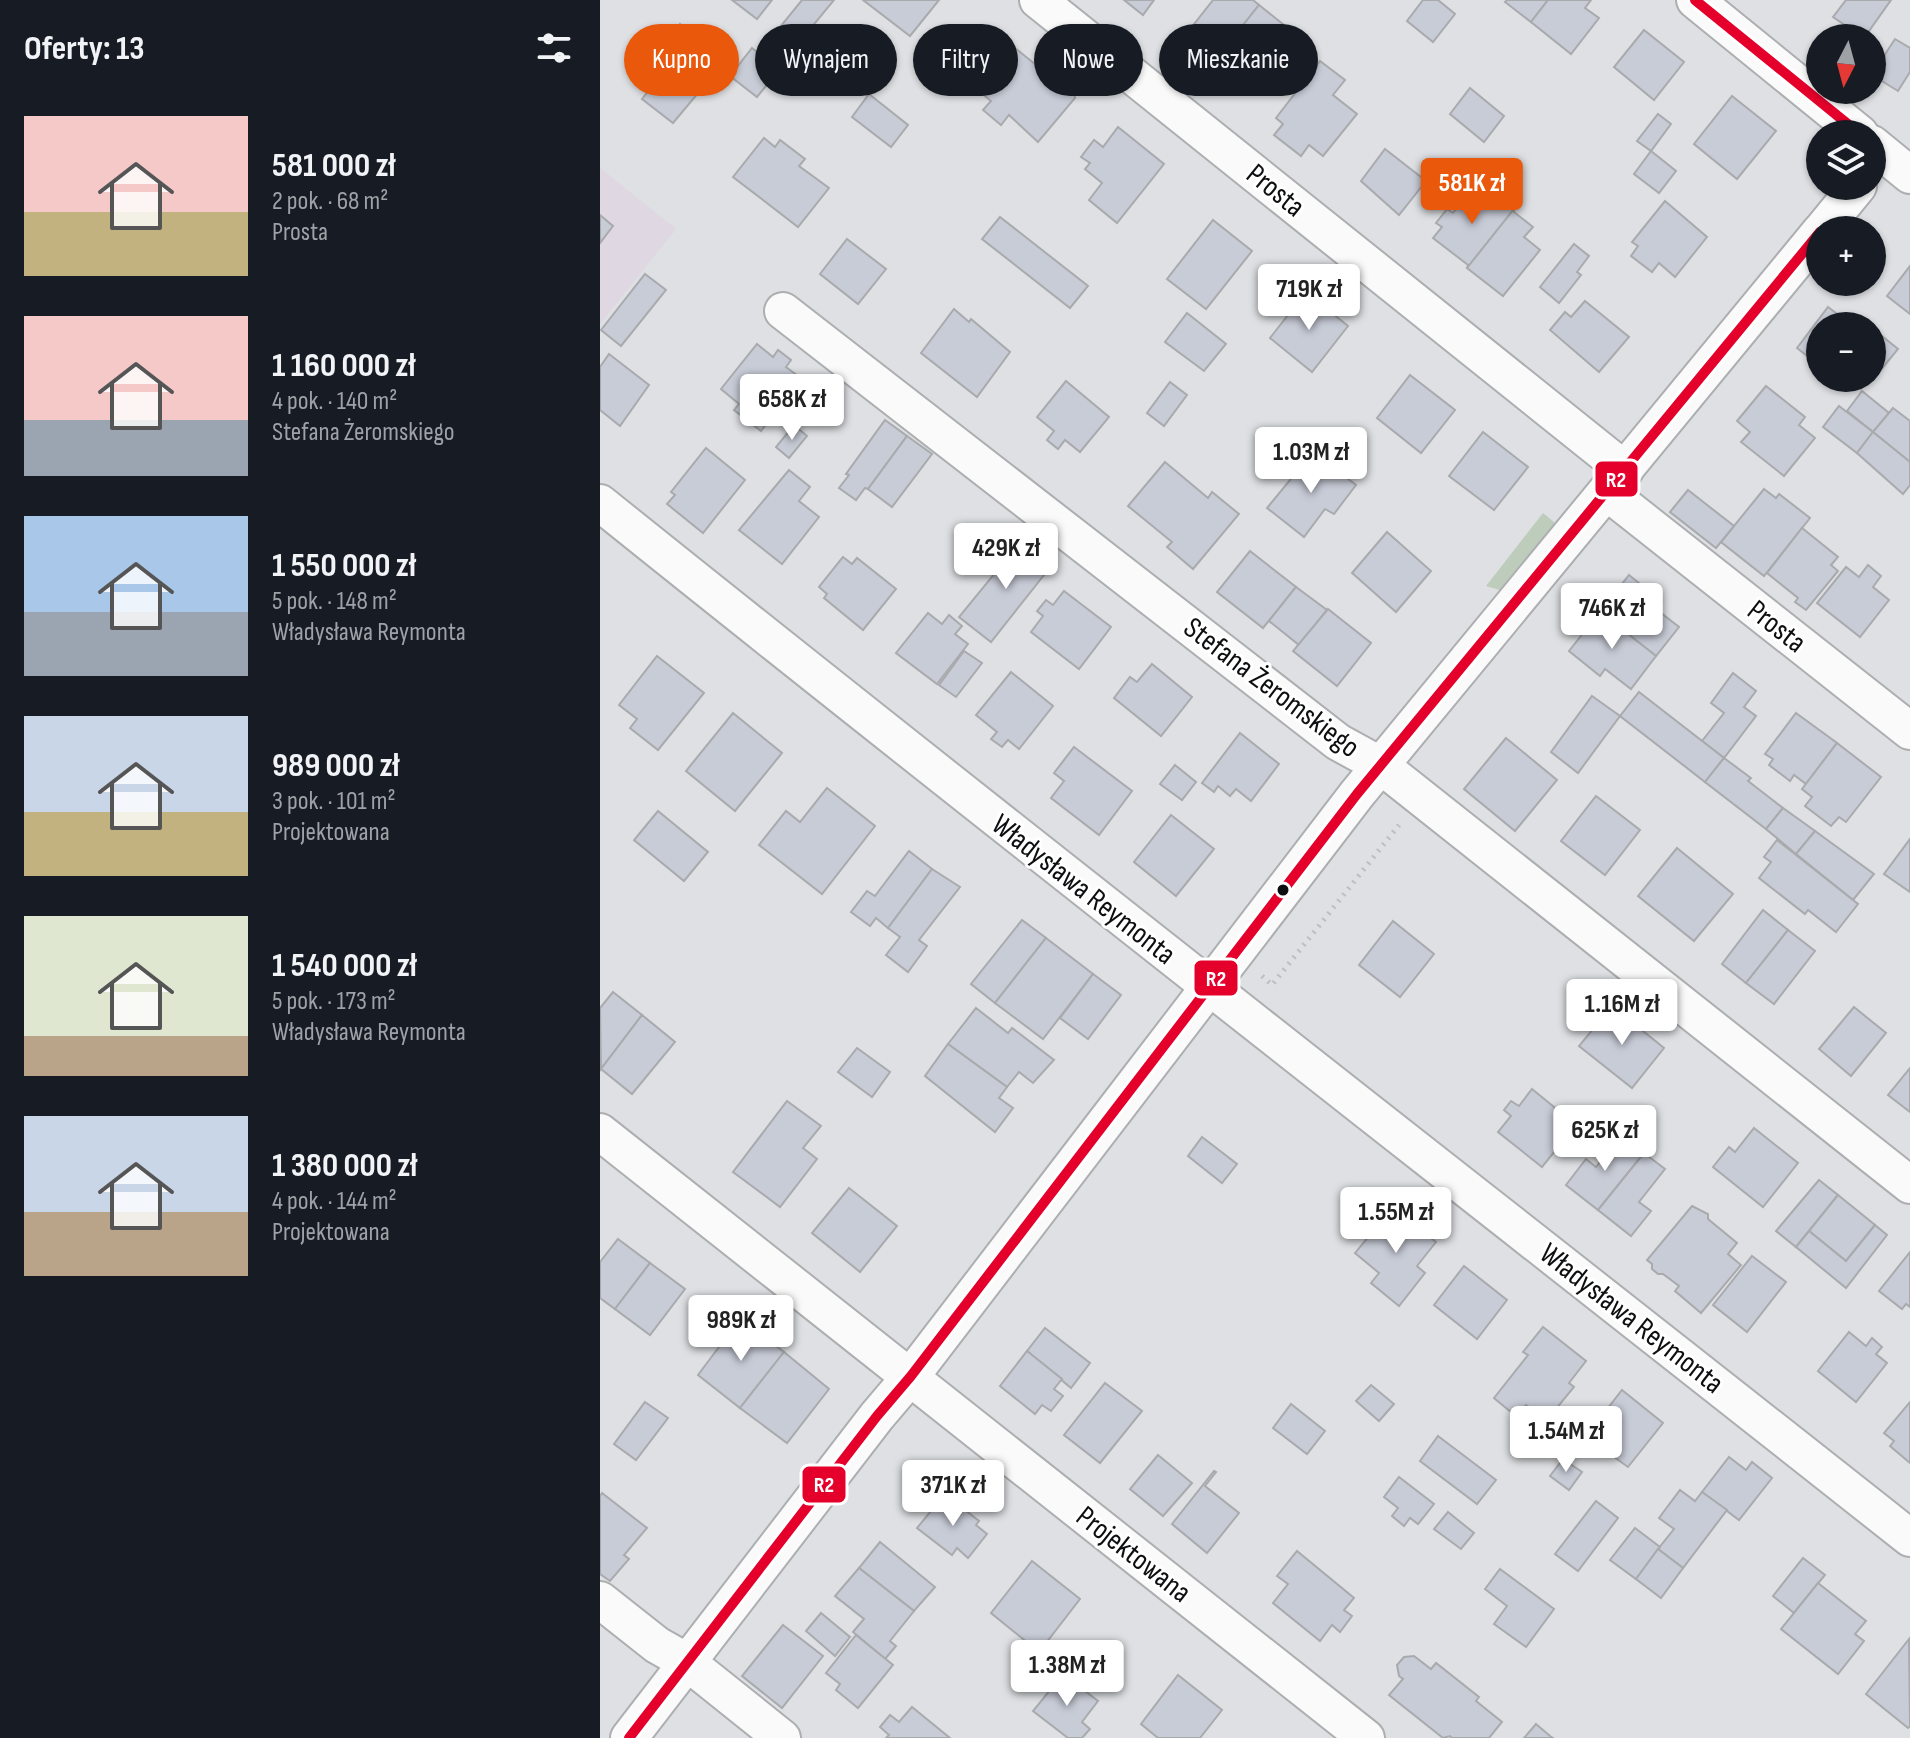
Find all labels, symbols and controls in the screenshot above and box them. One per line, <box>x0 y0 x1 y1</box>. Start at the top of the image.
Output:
chip: Kupno <box>624 24 739 96</box>
chip: Wynajem <box>755 24 897 96</box>
chip: Filtry <box>913 24 1018 96</box>
chip: Nowe <box>1034 24 1143 96</box>
chip: Mieszkanie <box>1159 24 1318 96</box>
north arrow <box>1806 24 1886 104</box>
map controls <box>1806 24 1886 392</box>
icon: filters <box>532 26 576 70</box>
text: Oferty: 13 <box>24 28 145 69</box>
button: layers <box>1806 120 1886 200</box>
text: 581 000 zł <box>272 145 396 186</box>
icon: home <box>88 148 184 244</box>
street label: Prosta <box>1239 156 1312 225</box>
pin: 581K zł <box>1398 158 1546 226</box>
text: 581K zł <box>1439 168 1505 199</box>
text: 2 pok. · 68 m² <box>272 186 388 217</box>
button: + <box>1806 216 1886 296</box>
text: Prosta <box>272 217 328 248</box>
pin: 719K zł <box>1235 264 1383 332</box>
text: 719K zł <box>1276 274 1342 305</box>
button: − <box>1806 312 1886 392</box>
text: 1 160 000 zł <box>272 345 415 386</box>
icon: home <box>88 348 184 444</box>
pin: 658K zł <box>718 374 866 442</box>
text: 658K zł <box>758 384 826 415</box>
text: 4 pok. · 140 m² <box>272 386 397 417</box>
text: Stefana Żeromskiego <box>272 417 455 448</box>
pin: 1.03M zł <box>1228 427 1394 495</box>
text: 1.03M zł <box>1273 437 1349 468</box>
line badge: R2 <box>1594 460 1639 498</box>
text: R2 <box>1606 467 1626 494</box>
pin: 429K zł <box>932 523 1080 591</box>
text: 429K zł <box>972 533 1040 564</box>
text: 1 550 000 zł <box>272 545 416 586</box>
icon: home <box>88 548 184 644</box>
pin: 746K zł <box>1538 583 1686 651</box>
text: 5 pok. · 148 m² <box>272 586 397 617</box>
text: 746K zł <box>1579 593 1645 624</box>
street label: Prosta <box>1740 593 1813 661</box>
street label: Stefana Żeromskiego <box>1176 610 1366 766</box>
text: Władysława Reymonta <box>272 617 466 648</box>
text: 989 000 zł <box>272 745 400 786</box>
icon: home <box>88 748 184 844</box>
text: 3 pok. · 101 m² <box>272 786 396 817</box>
street label: Władysława Reymonta <box>984 807 1183 973</box>
text: Projektowana <box>272 817 390 848</box>
unlabelled marker <box>1275 882 1291 898</box>
text: 1 540 000 zł <box>272 945 417 986</box>
icon: home <box>88 948 184 1044</box>
line badge: R2 <box>1193 959 1239 997</box>
text: R2 <box>1206 966 1226 993</box>
pin: 1.16M zł <box>1539 979 1705 1047</box>
text: 5 pok. · 173 m² <box>272 986 396 1017</box>
text: 1.16M zł <box>1584 989 1660 1020</box>
text: Władysława Reymonta <box>272 1017 466 1048</box>
pin: 625K zł <box>1531 1105 1679 1173</box>
text: 625K zł <box>1571 1115 1639 1146</box>
text: 1 380 000 zł <box>272 1145 417 1186</box>
icon: home <box>88 1148 184 1244</box>
text: 4 pok. · 144 m² <box>272 1186 397 1217</box>
pin: 1.55M zł <box>1313 1187 1479 1255</box>
text: 1.55M zł <box>1358 1197 1434 1228</box>
text: Projektowana <box>272 1217 390 1248</box>
street label: Władysława Reymonta <box>1532 1236 1731 1402</box>
pin: 989K zł <box>667 1295 815 1363</box>
text: 989K zł <box>706 1305 776 1336</box>
pin: 1.54M zł <box>1483 1406 1649 1474</box>
text: 1.54M zł <box>1528 1416 1604 1447</box>
pin: 371K zł <box>879 1460 1027 1528</box>
line badge: R2 <box>801 1465 847 1504</box>
text: 371K zł <box>920 1470 986 1501</box>
text: R2 <box>814 1472 834 1499</box>
street label: Projektowana <box>1069 1499 1198 1611</box>
pin: 1.38M zł <box>984 1640 1150 1708</box>
text: 1.38M zł <box>1029 1650 1105 1681</box>

